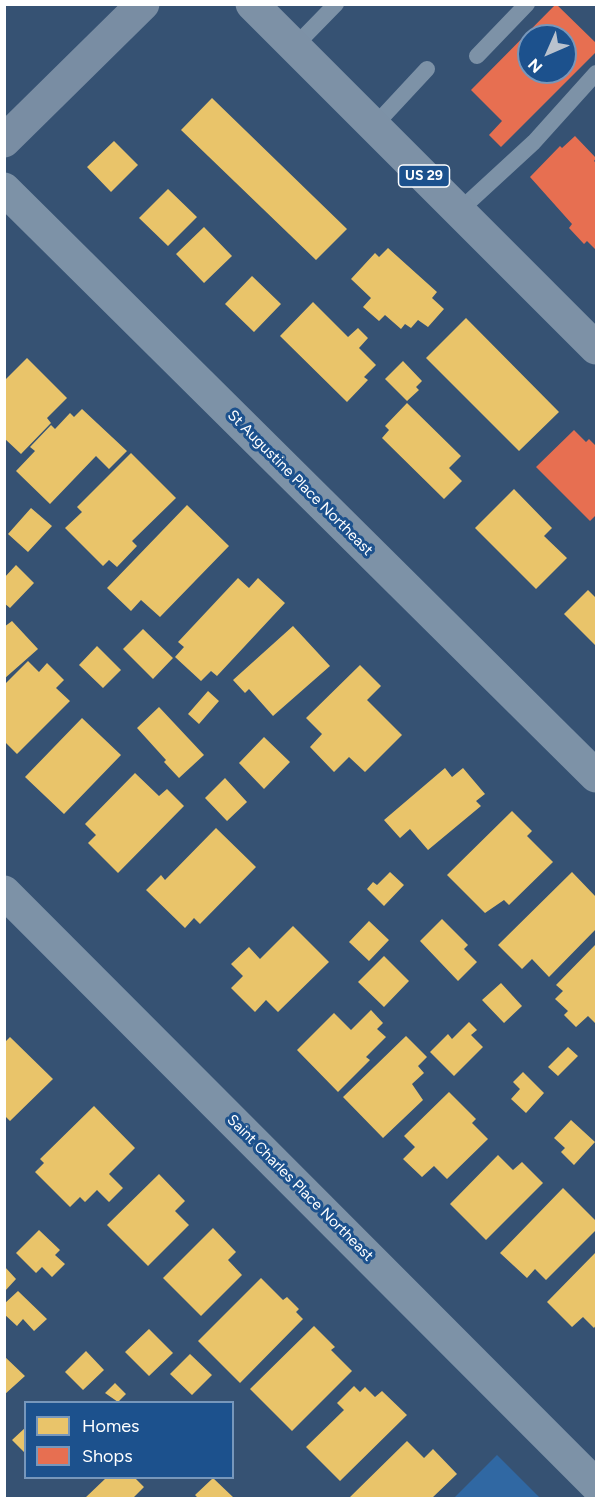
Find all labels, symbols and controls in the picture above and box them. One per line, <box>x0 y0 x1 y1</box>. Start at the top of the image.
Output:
north arrow <box>517 24 577 84</box>
text: N <box>524 55 546 77</box>
road number: US 29 <box>398 165 450 187</box>
street label: St Augustine Place Northeast <box>224 407 376 559</box>
street label: Saint Charles Place Northeast <box>223 1111 377 1265</box>
legend <box>24 1401 234 1479</box>
text: Homes <box>82 1415 140 1437</box>
text: Shops <box>82 1445 133 1467</box>

